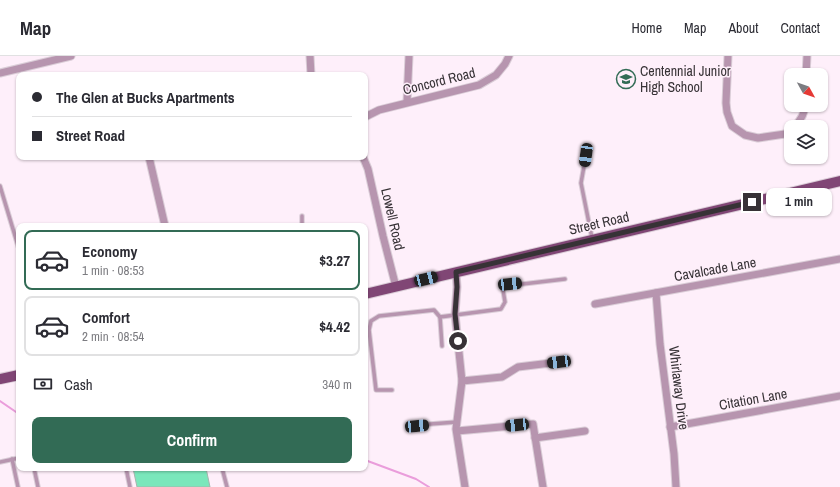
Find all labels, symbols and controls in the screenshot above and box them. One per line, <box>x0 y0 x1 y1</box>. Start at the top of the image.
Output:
text: Map <box>20 15 51 41</box>
text: Home <box>631 19 662 37</box>
text: Map <box>684 19 706 37</box>
text: About <box>728 19 758 37</box>
text: Contact <box>780 19 820 37</box>
place label: Centennial Junior High School <box>640 62 731 96</box>
street label: Concord Road <box>401 63 477 99</box>
school or university icon: Centennial Junior High School <box>615 68 637 90</box>
north arrow <box>784 68 828 112</box>
map controls <box>784 68 828 164</box>
text: The Glen at Bucks Apartments <box>56 87 235 108</box>
button: layers <box>784 120 828 164</box>
text: Street Road <box>56 125 125 146</box>
car <box>578 142 594 168</box>
street label: Lowell Road <box>377 186 409 252</box>
callout: 1 min <box>766 188 832 216</box>
route end <box>743 193 761 211</box>
text: 1 min <box>785 193 813 210</box>
street label: Street Road <box>567 207 631 239</box>
text: Economy <box>82 241 137 262</box>
icon: car <box>34 242 70 278</box>
text: $3.27 <box>319 250 350 271</box>
street label: Cavalcade Lane <box>673 253 757 285</box>
text: 1 min · 08:53 <box>82 262 144 279</box>
car <box>413 270 439 288</box>
car <box>497 277 523 291</box>
text: Comfort <box>82 307 130 328</box>
icon: car <box>34 308 70 344</box>
text: $4.42 <box>319 316 350 337</box>
text: 2 min · 08:54 <box>82 328 144 345</box>
route start <box>449 332 467 350</box>
street label: Whirlaway Drive <box>665 345 693 431</box>
car <box>546 355 572 369</box>
icon: cash <box>32 373 54 395</box>
text: Cash <box>64 374 93 395</box>
text: 340 m <box>322 376 352 393</box>
street label: Citation Lane <box>717 384 789 414</box>
button: Confirm <box>32 417 352 463</box>
car <box>504 418 530 432</box>
car <box>405 419 429 433</box>

